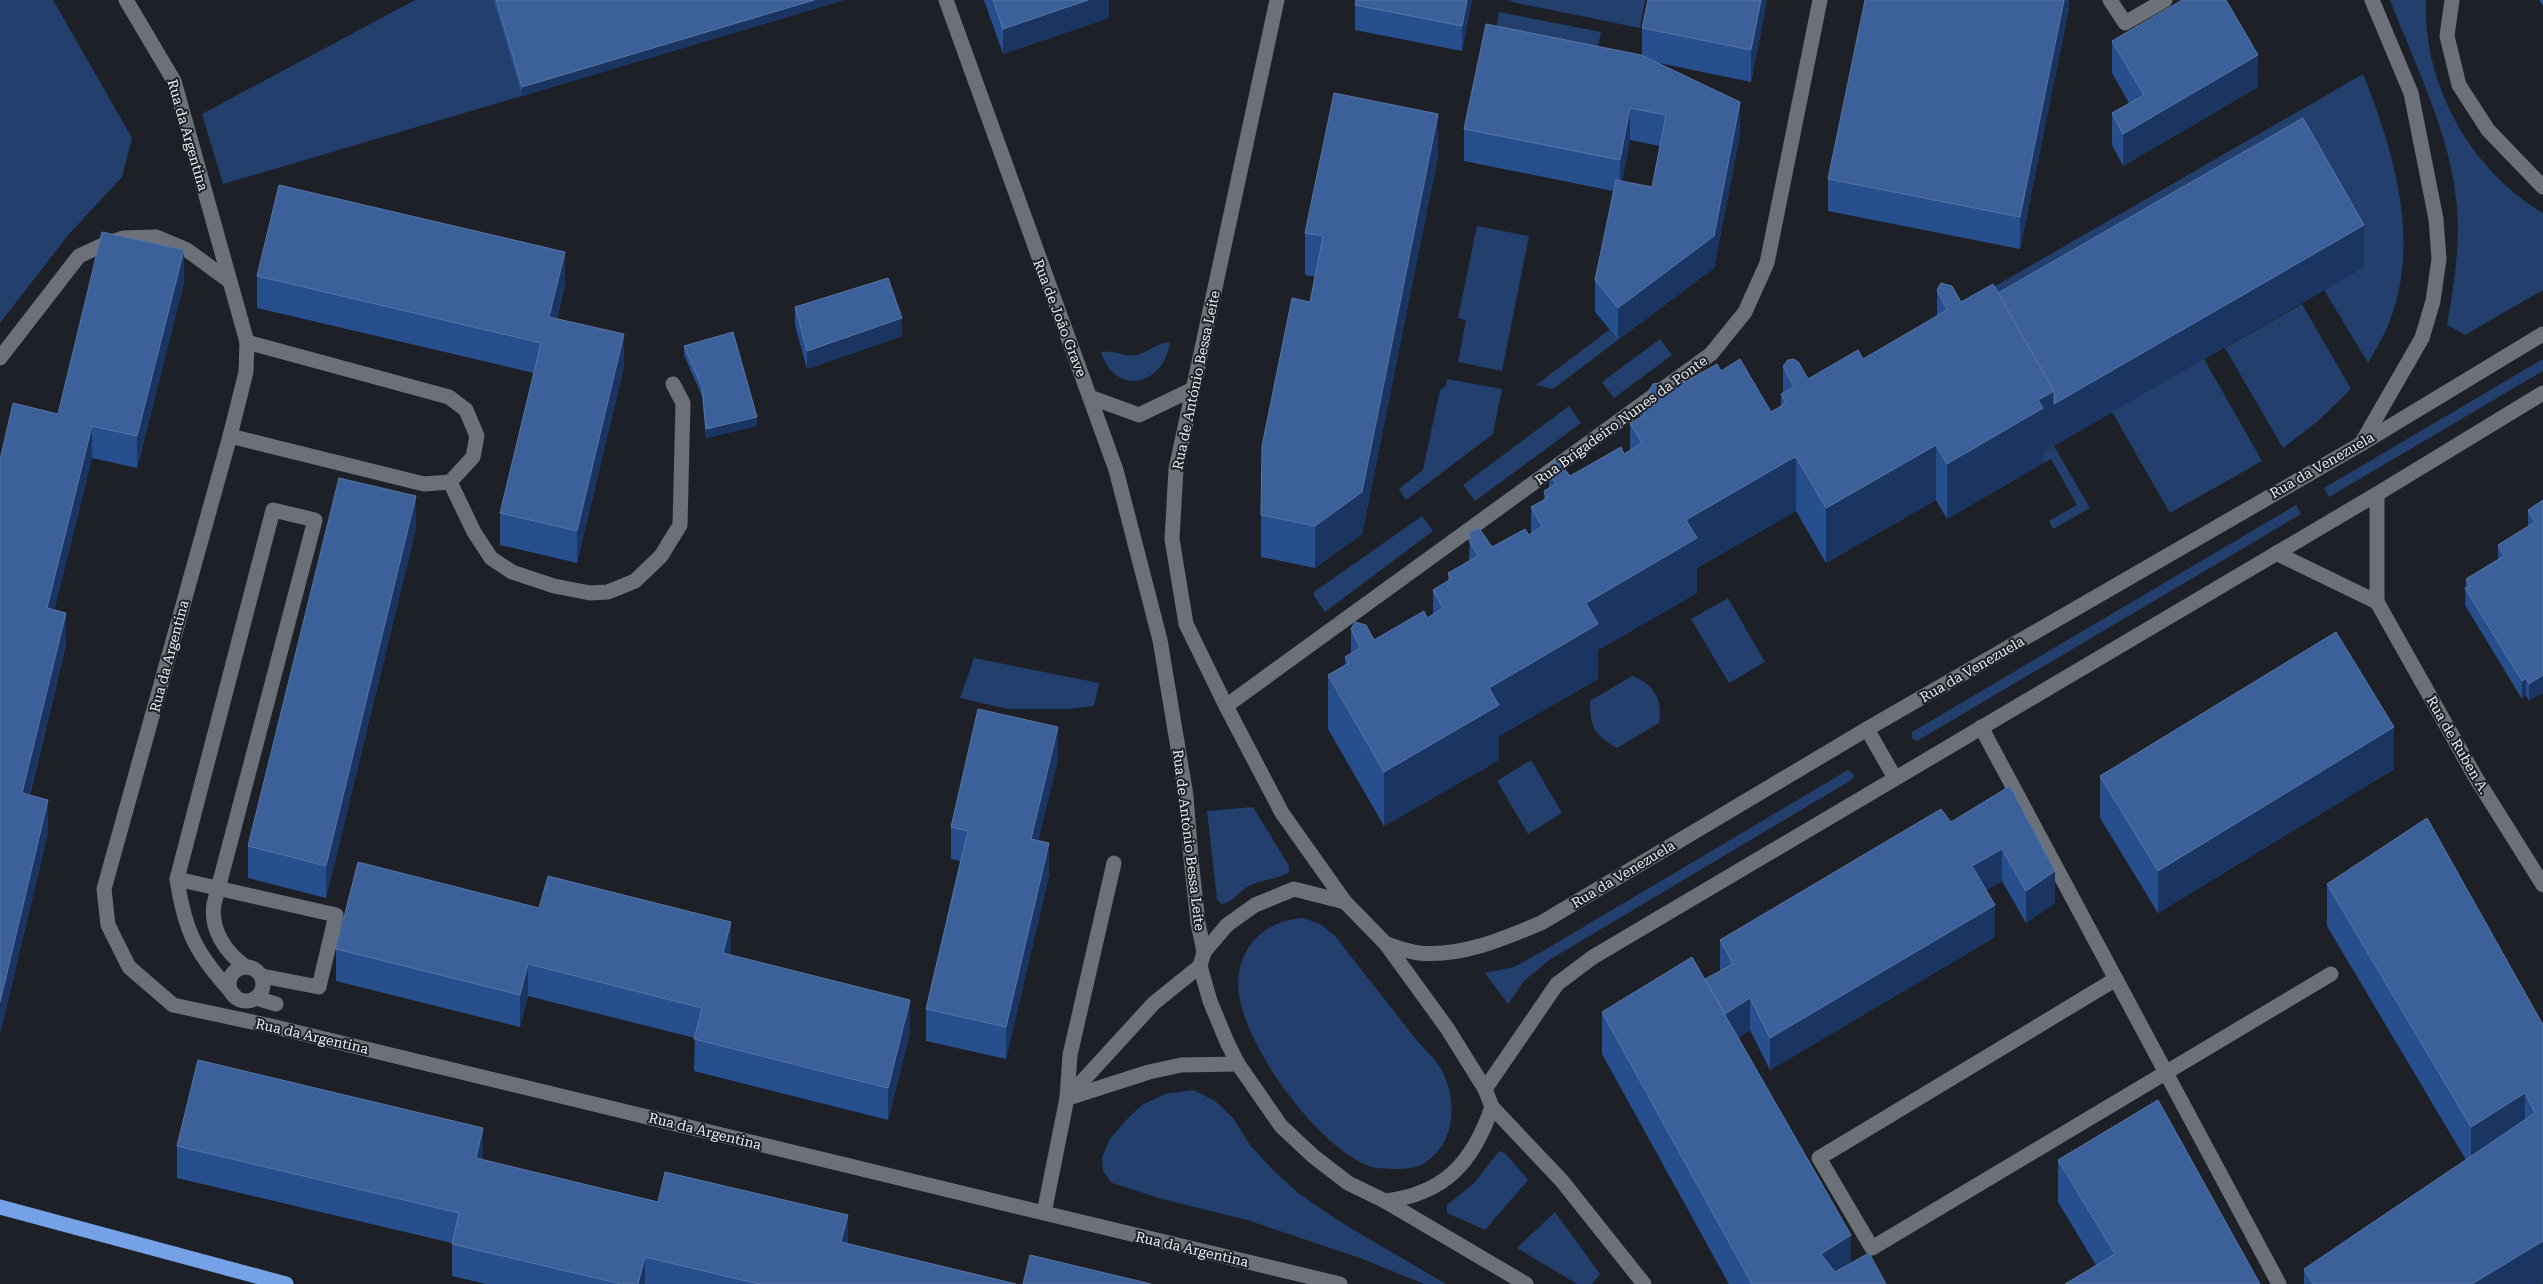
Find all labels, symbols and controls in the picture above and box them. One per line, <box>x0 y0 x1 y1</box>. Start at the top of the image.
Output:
street label: Rua da Argentina <box>164 77 212 193</box>
street label: Rua de João Grave <box>1030 257 1090 379</box>
street label: Rua de António Bessa Leite <box>1169 289 1223 471</box>
street label: Rua Brigadeiro Nunes da Ponte <box>1532 352 1710 488</box>
street label: Rua da Venezuela <box>2267 428 2377 501</box>
street label: Rua da Argentina <box>146 598 192 714</box>
street label: Rua da Venezuela <box>1917 632 2027 705</box>
street label: Rua de Ruben A. <box>2423 693 2493 797</box>
street label: Rua de António Bessa Leite <box>1170 748 1208 932</box>
street label: Rua da Venezuela <box>1569 837 1678 911</box>
street label: Rua da Argentina <box>254 1015 370 1057</box>
street label: Rua da Argentina <box>647 1109 763 1153</box>
street label: Rua da Argentina <box>1134 1228 1250 1270</box>

